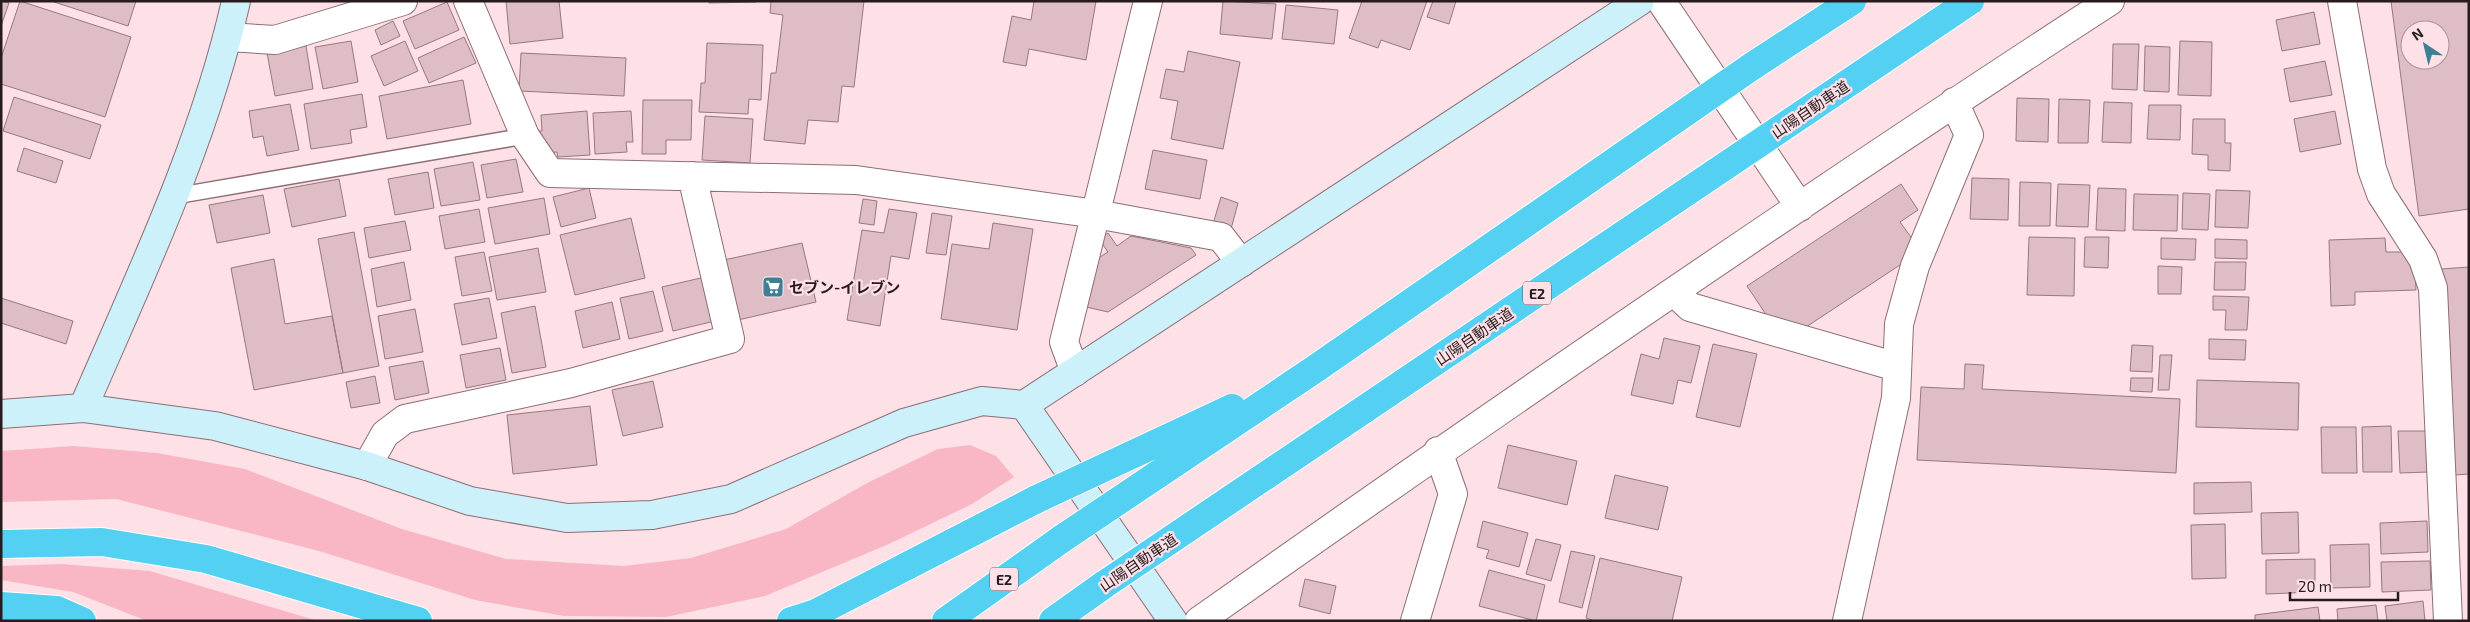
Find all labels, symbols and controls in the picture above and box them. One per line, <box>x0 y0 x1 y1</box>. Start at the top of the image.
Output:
north arrow <box>2400 20 2450 70</box>
text: N <box>2408 24 2426 44</box>
street label: 山陽自動車道 <box>1768 76 1852 142</box>
supermarket icon: セブン-イレブン <box>761 275 785 299</box>
place label: セブン-イレブン <box>789 278 900 296</box>
road number: E2 <box>1523 282 1551 304</box>
street label: 山陽自動車道 <box>1432 303 1516 369</box>
street label: 山陽自動車道 <box>1096 529 1180 595</box>
road number: E2 <box>990 568 1018 590</box>
scale bar <box>2290 570 2398 602</box>
text: 20 m <box>2298 577 2332 595</box>

